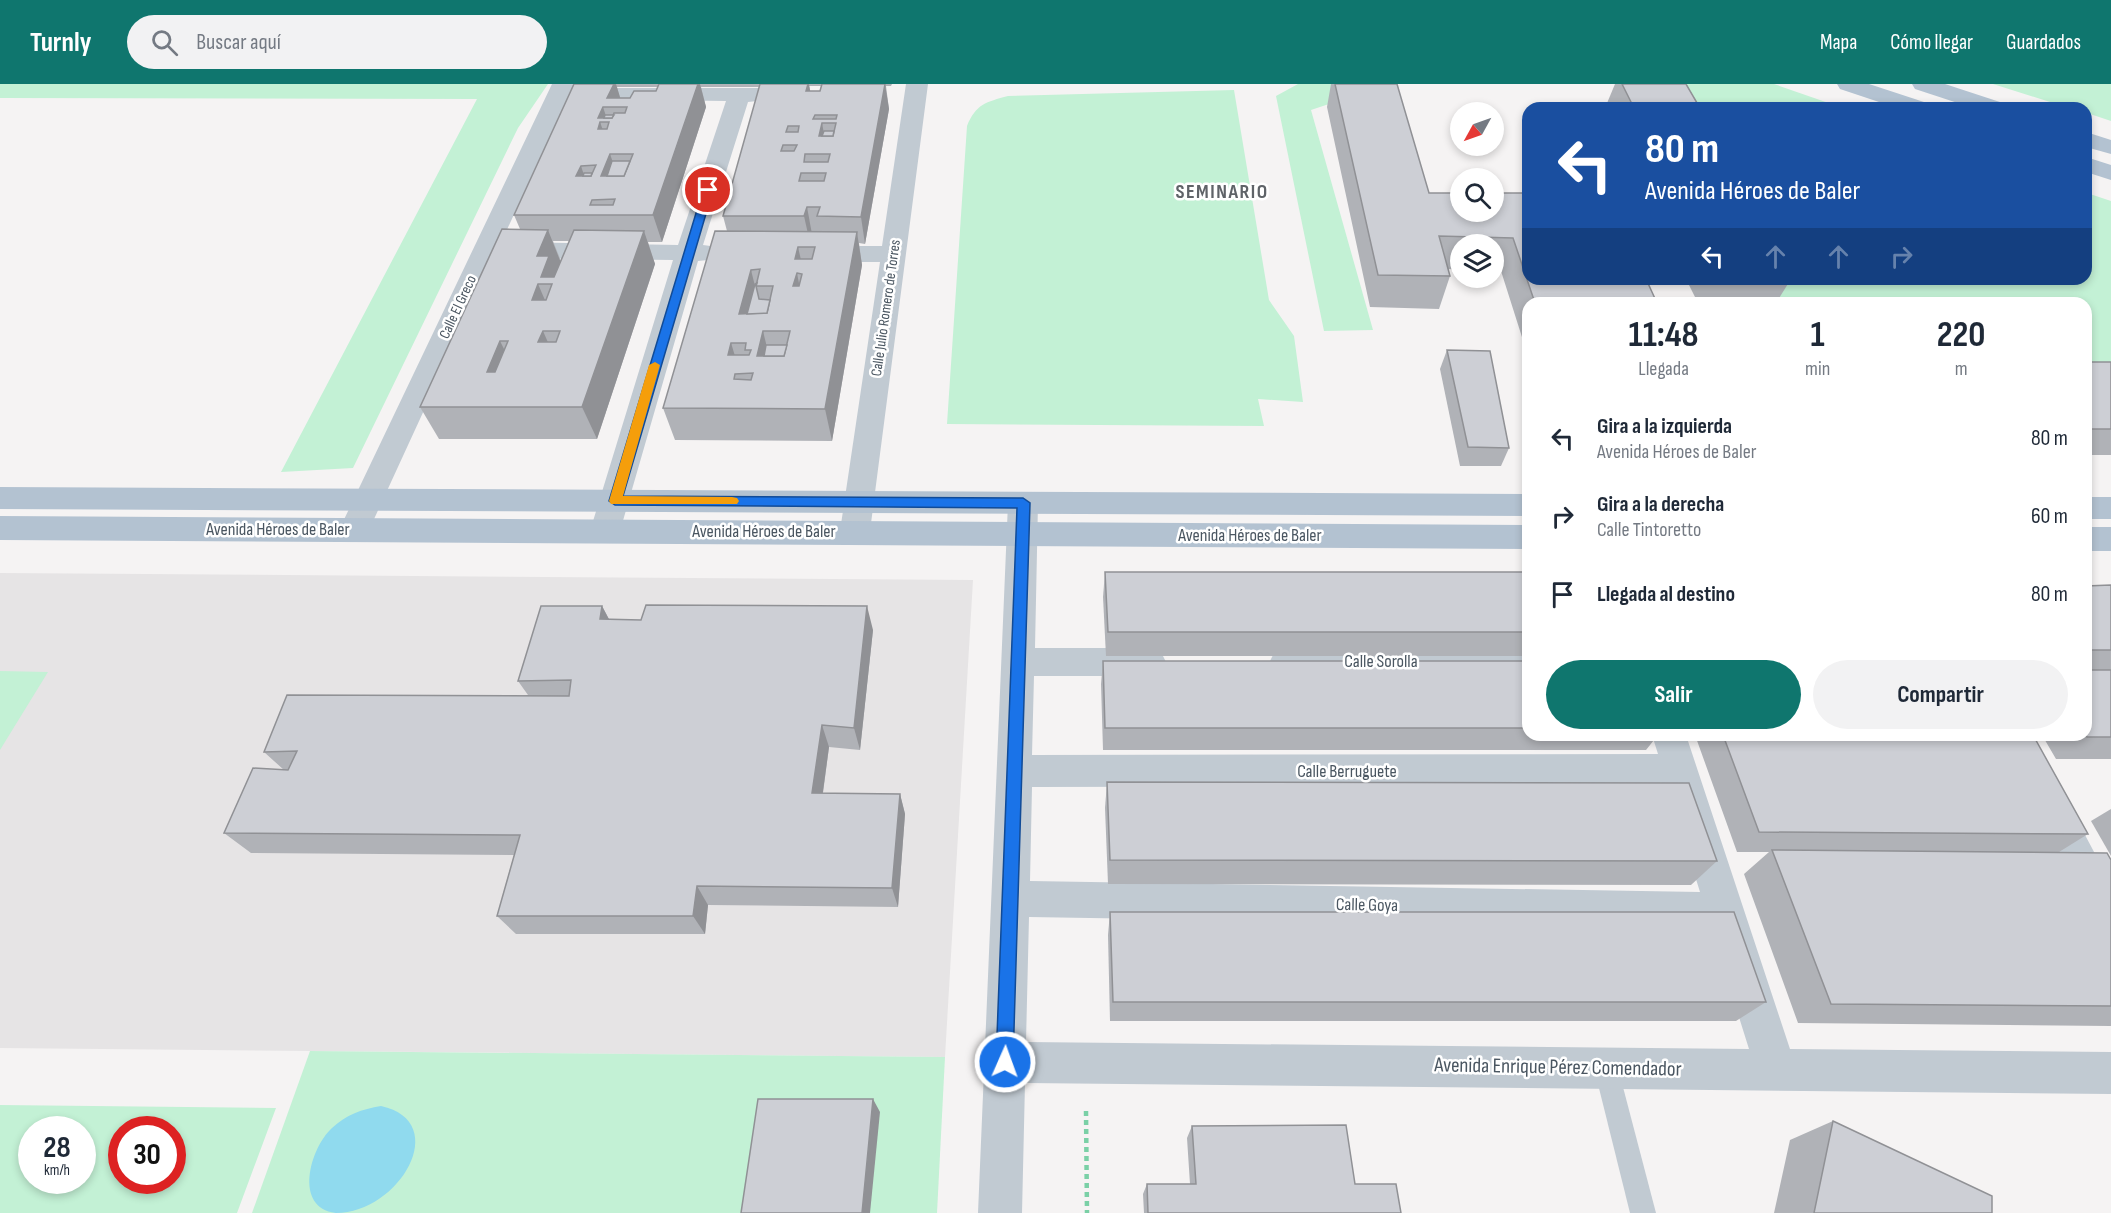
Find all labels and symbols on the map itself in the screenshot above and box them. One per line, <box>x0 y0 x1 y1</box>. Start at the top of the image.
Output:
north arrow <box>1450 102 1504 156</box>
pin <box>682 164 733 215</box>
district label: SEMINARIO <box>1175 180 1269 204</box>
street label: Calle Julio Romero de Torres <box>867 238 905 378</box>
street label: Calle El Greco <box>435 272 481 342</box>
street label: Avenida Héroes de Baler <box>205 519 350 540</box>
street label: Avenida Héroes de Baler <box>691 521 836 542</box>
street label: Avenida Héroes de Baler <box>1177 525 1322 546</box>
street label: Calle Sorolla <box>1344 651 1418 672</box>
street label: Calle Berruguete <box>1297 761 1397 782</box>
street label: Calle Goya <box>1336 894 1398 916</box>
position arrow <box>973 1030 1037 1094</box>
street label: Avenida Enrique Pérez Comendador <box>1433 1052 1682 1082</box>
speed limit sign: 30 <box>108 1116 186 1194</box>

